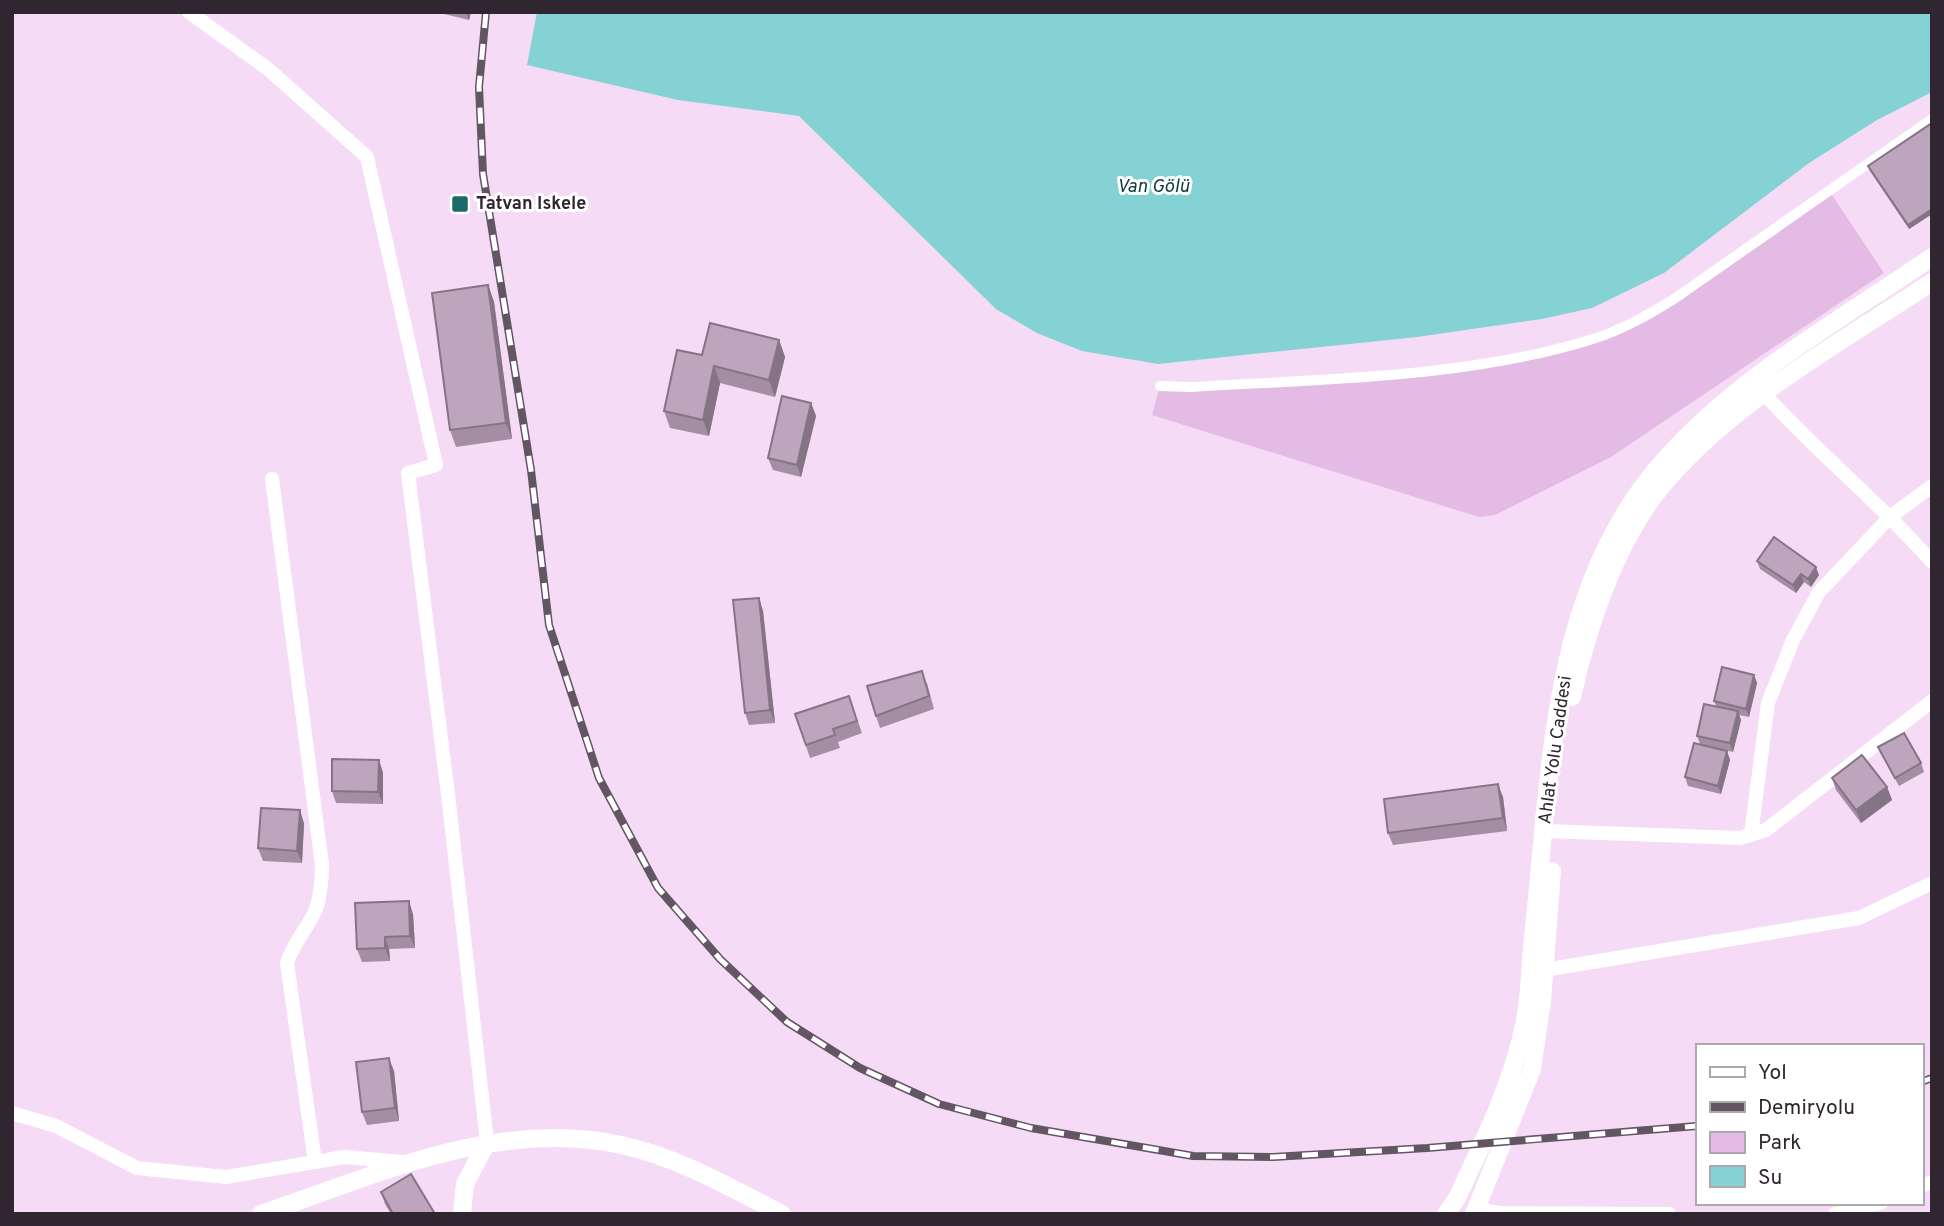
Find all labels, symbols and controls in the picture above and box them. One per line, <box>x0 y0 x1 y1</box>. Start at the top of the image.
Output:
water label: Van Gölü <box>1117 175 1190 199</box>
place label: Tatvan Iskele <box>476 193 586 216</box>
marker: Tatvan Iskele <box>450 194 470 214</box>
street label: Ahlat Yolu Caddesi <box>1534 674 1578 826</box>
legend <box>1696 1044 1923 1205</box>
text: Yol <box>1758 1060 1787 1087</box>
text: Demiryolu <box>1758 1095 1855 1122</box>
text: Park <box>1758 1130 1801 1157</box>
text: Su <box>1758 1165 1782 1192</box>

